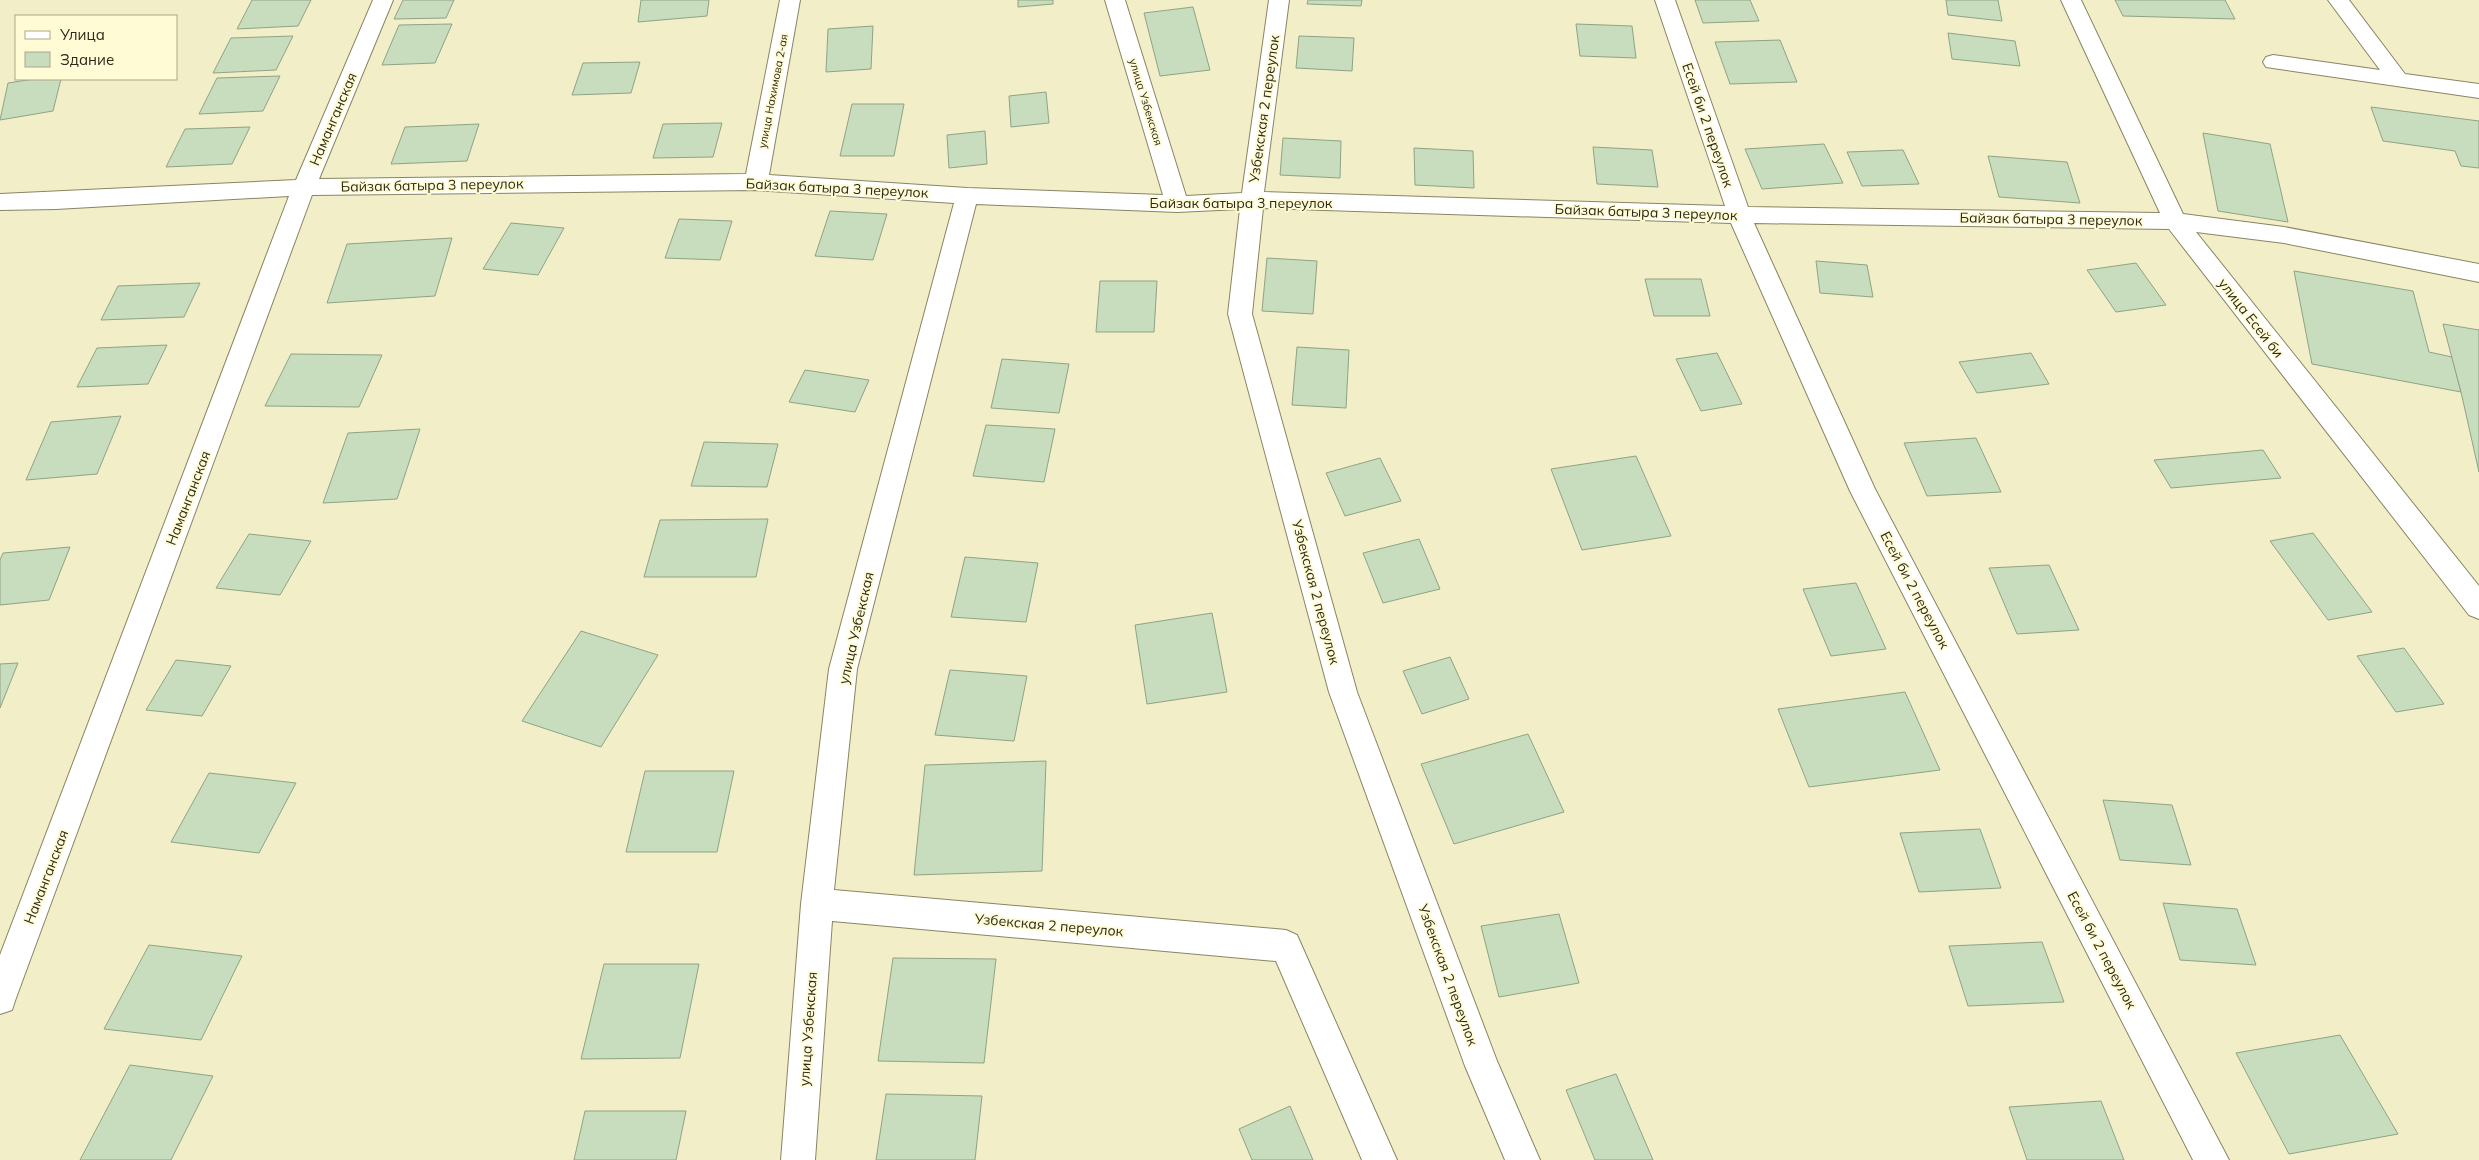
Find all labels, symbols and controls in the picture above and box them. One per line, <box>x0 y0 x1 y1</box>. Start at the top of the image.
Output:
legend <box>15 15 178 80</box>
text: Улица <box>59 25 105 44</box>
street label: улица Нахимова 2-ая <box>755 33 791 149</box>
street label: Узбекская 2 переулок <box>1245 33 1283 185</box>
text: Здание <box>60 50 114 69</box>
street label: улица Узбекская <box>1126 57 1166 147</box>
street label: Есей би 2 переулок <box>1678 60 1738 190</box>
street label: Наманганская <box>305 70 361 168</box>
street label: Байзак батыра 3 переулок <box>340 174 524 196</box>
street label: Байзак батыра 3 переулок <box>745 174 929 202</box>
street label: Байзак батыра 3 переулок <box>1150 194 1333 212</box>
street label: Байзак батыра 3 переулок <box>1554 200 1738 224</box>
street label: Байзак батыра 3 переулок <box>1959 208 2143 230</box>
street label: улица Есей би <box>2214 275 2288 361</box>
street label: Наманганская <box>162 448 214 548</box>
street label: Узбекская 2 переулок <box>1288 517 1344 667</box>
street label: Есей би 2 переулок <box>1876 528 1954 652</box>
street label: улица Узбекская <box>834 570 878 686</box>
street label: Наманганская <box>20 827 72 927</box>
street label: Есей би 2 переулок <box>2063 888 2141 1012</box>
street label: Узбекская 2 переулок <box>1414 901 1482 1049</box>
street label: Узбекская 2 переулок <box>973 909 1125 941</box>
street label: улица Узбекская <box>795 971 821 1087</box>

